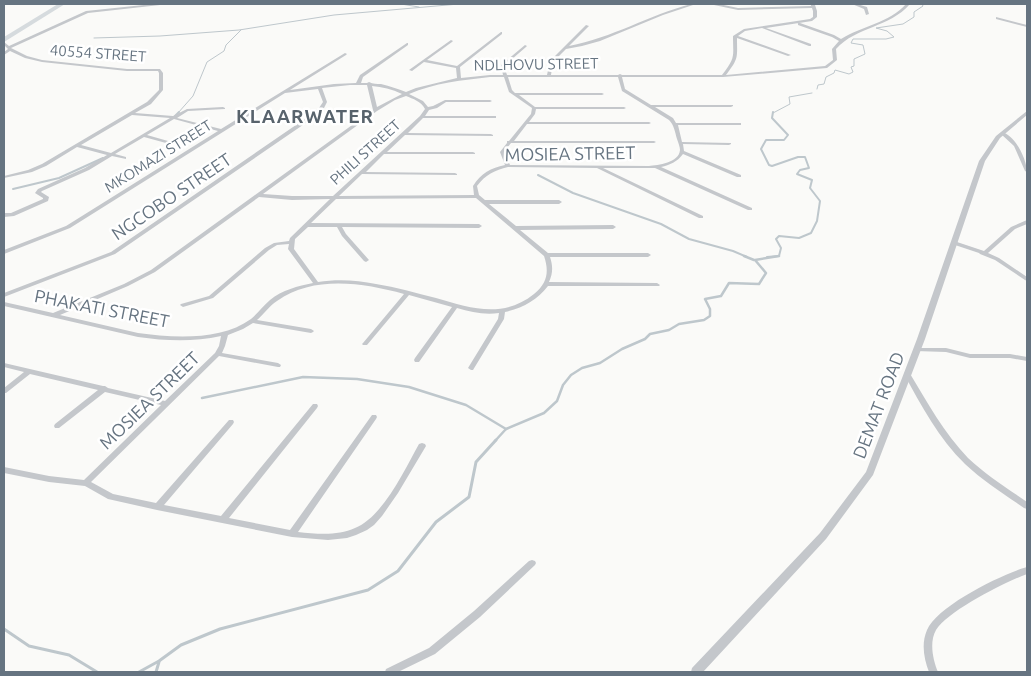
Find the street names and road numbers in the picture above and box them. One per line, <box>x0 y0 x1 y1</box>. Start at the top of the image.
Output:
street label: 40554 STREET <box>49 41 147 65</box>
street label: NDLHOVU STREET <box>473 54 599 74</box>
street label: MKOMAZI STREET <box>101 116 215 196</box>
street label: PHILI STREET <box>326 116 404 188</box>
street label: MOSIEA STREET <box>504 142 636 164</box>
street label: NGCOBO STREET <box>107 149 235 243</box>
street label: PHAKATI STREET <box>33 285 171 331</box>
street label: MOSIEA STREET <box>95 347 203 453</box>
street label: DEMAT ROAD <box>848 349 908 461</box>

